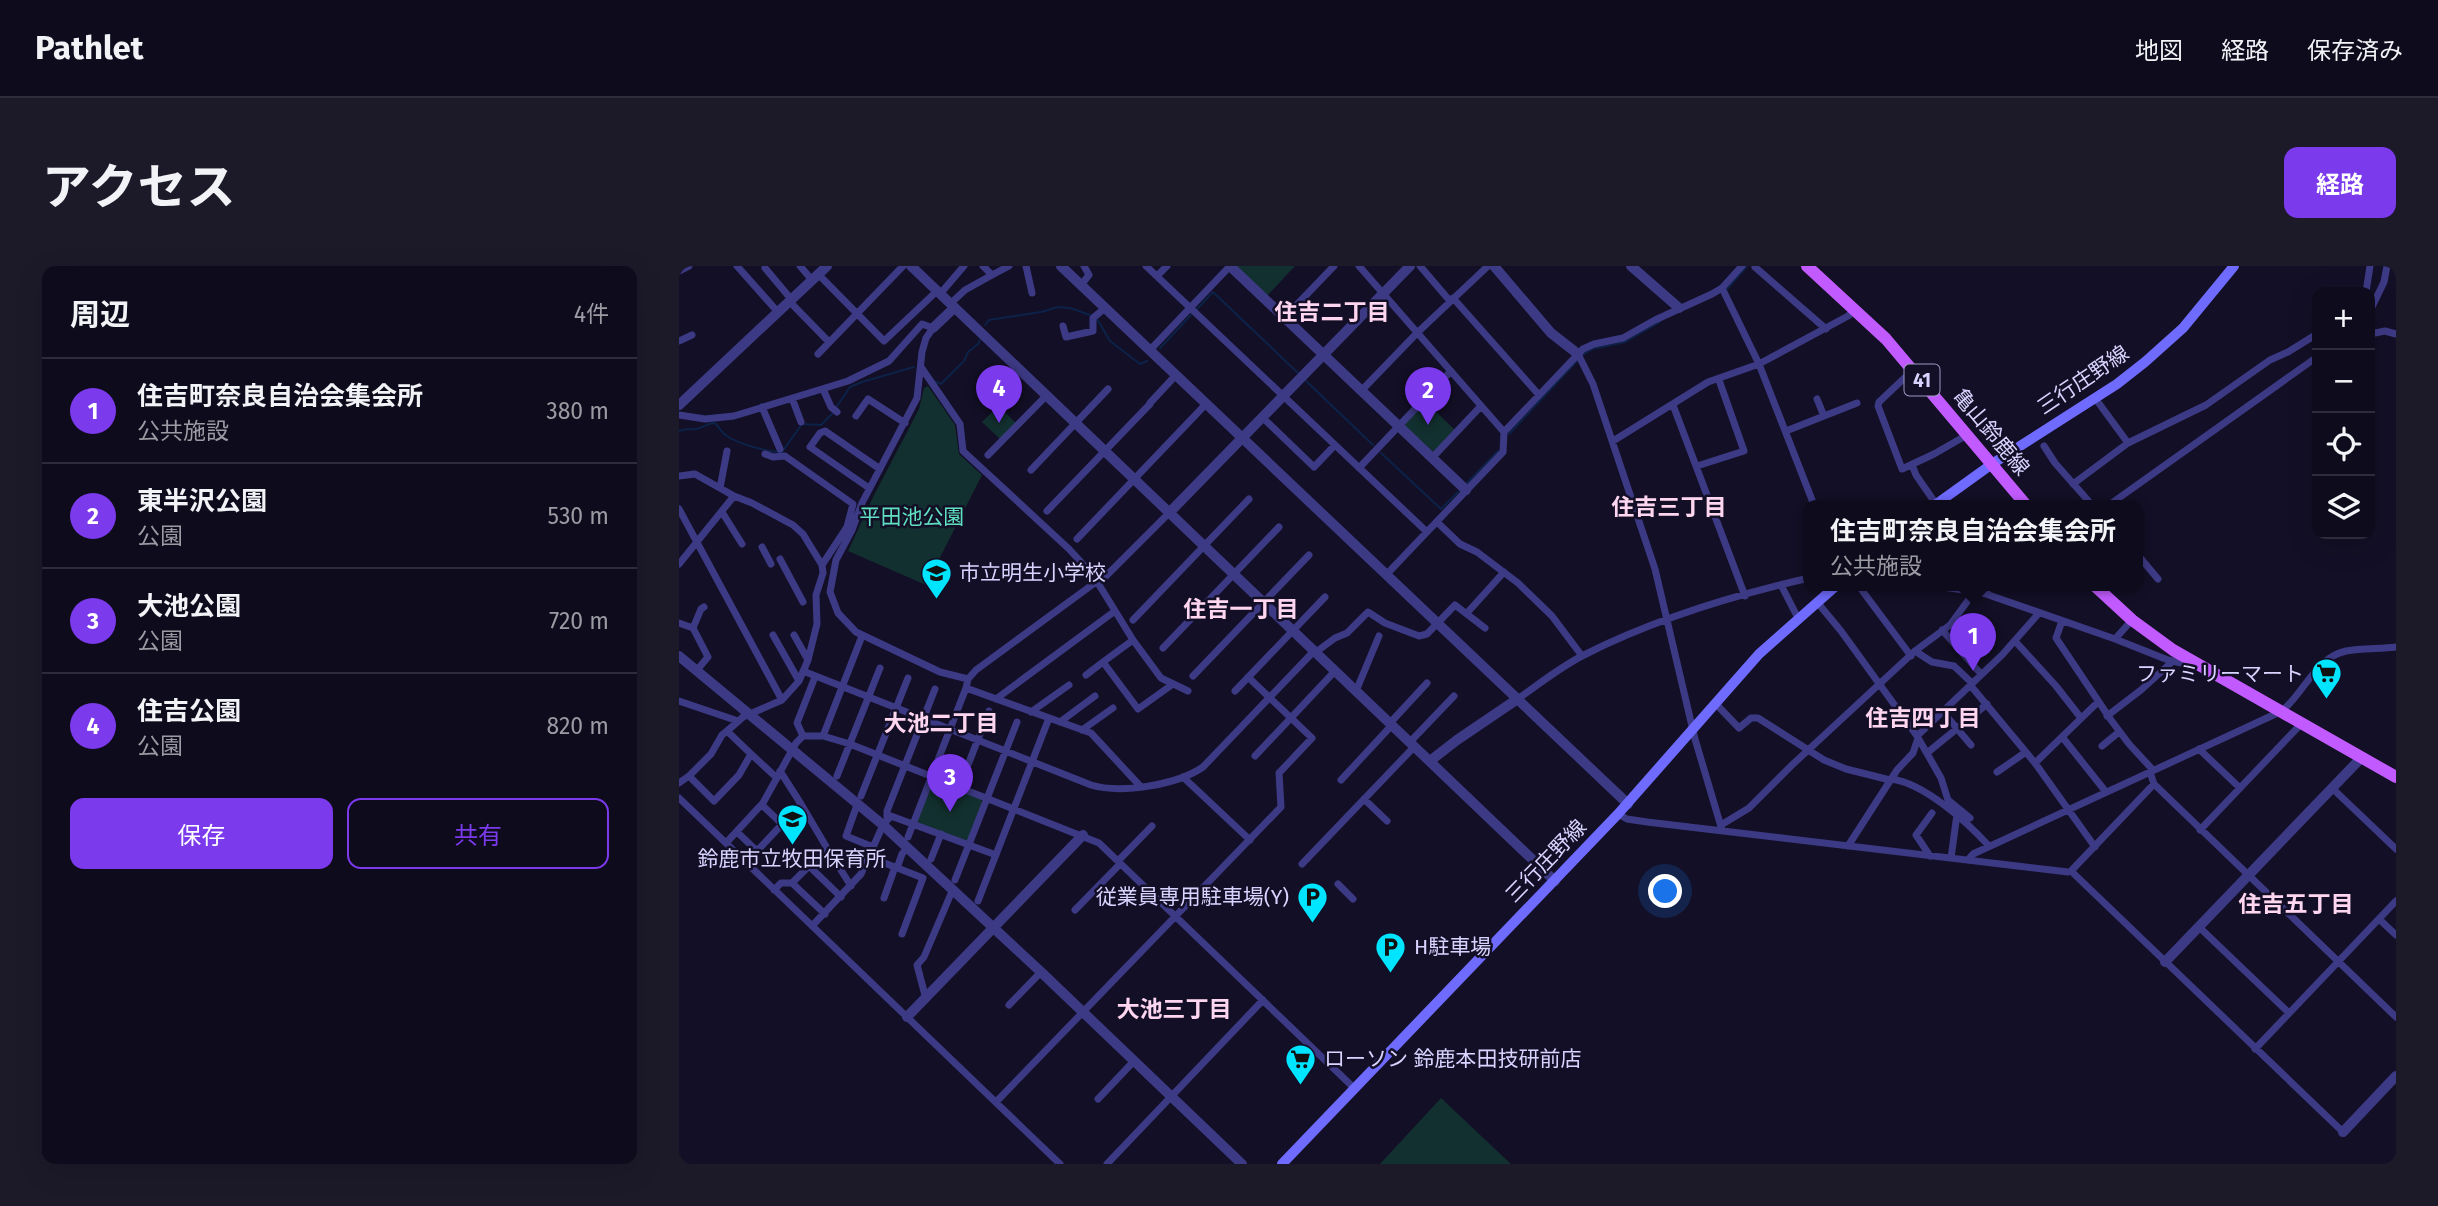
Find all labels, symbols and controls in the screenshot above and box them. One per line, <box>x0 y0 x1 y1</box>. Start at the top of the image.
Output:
text: Pathlet <box>35 28 144 68</box>
text: 地図 <box>2135 37 2183 65</box>
text: 経路 <box>2221 37 2269 65</box>
text: 保存済み <box>2307 37 2403 65</box>
button: 経路 <box>2284 147 2396 218</box>
text: アクセス <box>42 158 236 217</box>
map controls <box>2312 287 2375 539</box>
button: + <box>2312 287 2375 350</box>
text: 周辺 <box>70 297 130 333</box>
district label: 住吉二丁目 <box>1275 298 1390 326</box>
text: 4件 <box>574 300 609 328</box>
street label: 三行庄野線 <box>2032 340 2134 420</box>
button: − <box>2312 350 2375 413</box>
road number: 41 <box>1905 364 1939 396</box>
pin: 4 <box>976 365 1022 423</box>
pin: 2 <box>1405 367 1451 425</box>
text: 住吉町奈良自治会集会所 <box>137 381 423 412</box>
street label: 亀山鈴鹿線 <box>1947 383 2035 481</box>
text: 1 <box>88 397 98 425</box>
text: 380 m <box>546 397 609 425</box>
button: locate <box>2312 413 2375 476</box>
text: 公共施設 <box>137 417 229 445</box>
button: layers <box>2312 476 2375 539</box>
text: 東半沢公園 <box>137 486 267 517</box>
district label: 住吉三丁目 <box>1612 493 1727 521</box>
popup <box>1803 500 2143 591</box>
text: 2 <box>87 502 99 530</box>
text: 530 m <box>548 502 609 530</box>
park label: 平田池公園 <box>860 504 965 530</box>
text: 住吉町奈良自治会集会所 <box>1830 516 2116 547</box>
text: 公園 <box>137 522 183 550</box>
text: 公共施設 <box>1830 552 1922 580</box>
school or university icon: 市立明生小学校 <box>919 556 953 600</box>
place label: 市立明生小学校 <box>959 560 1106 586</box>
text: 大池公園 <box>137 591 241 622</box>
district label: 住吉一丁目 <box>1184 595 1299 623</box>
text: 3 <box>87 607 99 635</box>
text: 720 m <box>549 607 609 635</box>
pin: 1 <box>1950 613 1996 671</box>
text: 公園 <box>137 627 183 655</box>
supermarket icon: ファミリーマート <box>2310 657 2344 701</box>
place label: ファミリーマート <box>2136 661 2304 687</box>
text: 住吉公園 <box>137 696 241 727</box>
district label: 住吉四丁目 <box>1866 704 1981 732</box>
district label: 大池二丁目 <box>884 709 999 737</box>
text: 4 <box>87 712 100 740</box>
text: 820 m <box>547 712 609 740</box>
text: 公園 <box>137 732 183 760</box>
pin: 3 <box>927 754 973 812</box>
button: 保存 <box>70 798 333 869</box>
button: 共有 <box>347 798 609 869</box>
school or university icon: 鈴鹿市立牧田保育所 <box>775 802 809 846</box>
street label: 三行庄野線 <box>1500 814 1592 908</box>
place label: 鈴鹿市立牧田保育所 <box>698 846 887 872</box>
your location <box>1648 874 1682 908</box>
parking icon: 従業員専用駐車場(Y) <box>1295 880 1329 924</box>
place label: 従業員専用駐車場(Y) <box>1096 884 1289 910</box>
district label: 住吉五丁目 <box>2239 890 2354 918</box>
parking icon: H駐車場 <box>1374 930 1408 974</box>
place label: H駐車場 <box>1414 934 1491 960</box>
district label: 大池三丁目 <box>1117 995 1232 1023</box>
supermarket icon: ローソン 鈴鹿本田技研前店 <box>1284 1042 1318 1086</box>
place label: ローソン 鈴鹿本田技研前店 <box>1324 1046 1582 1072</box>

